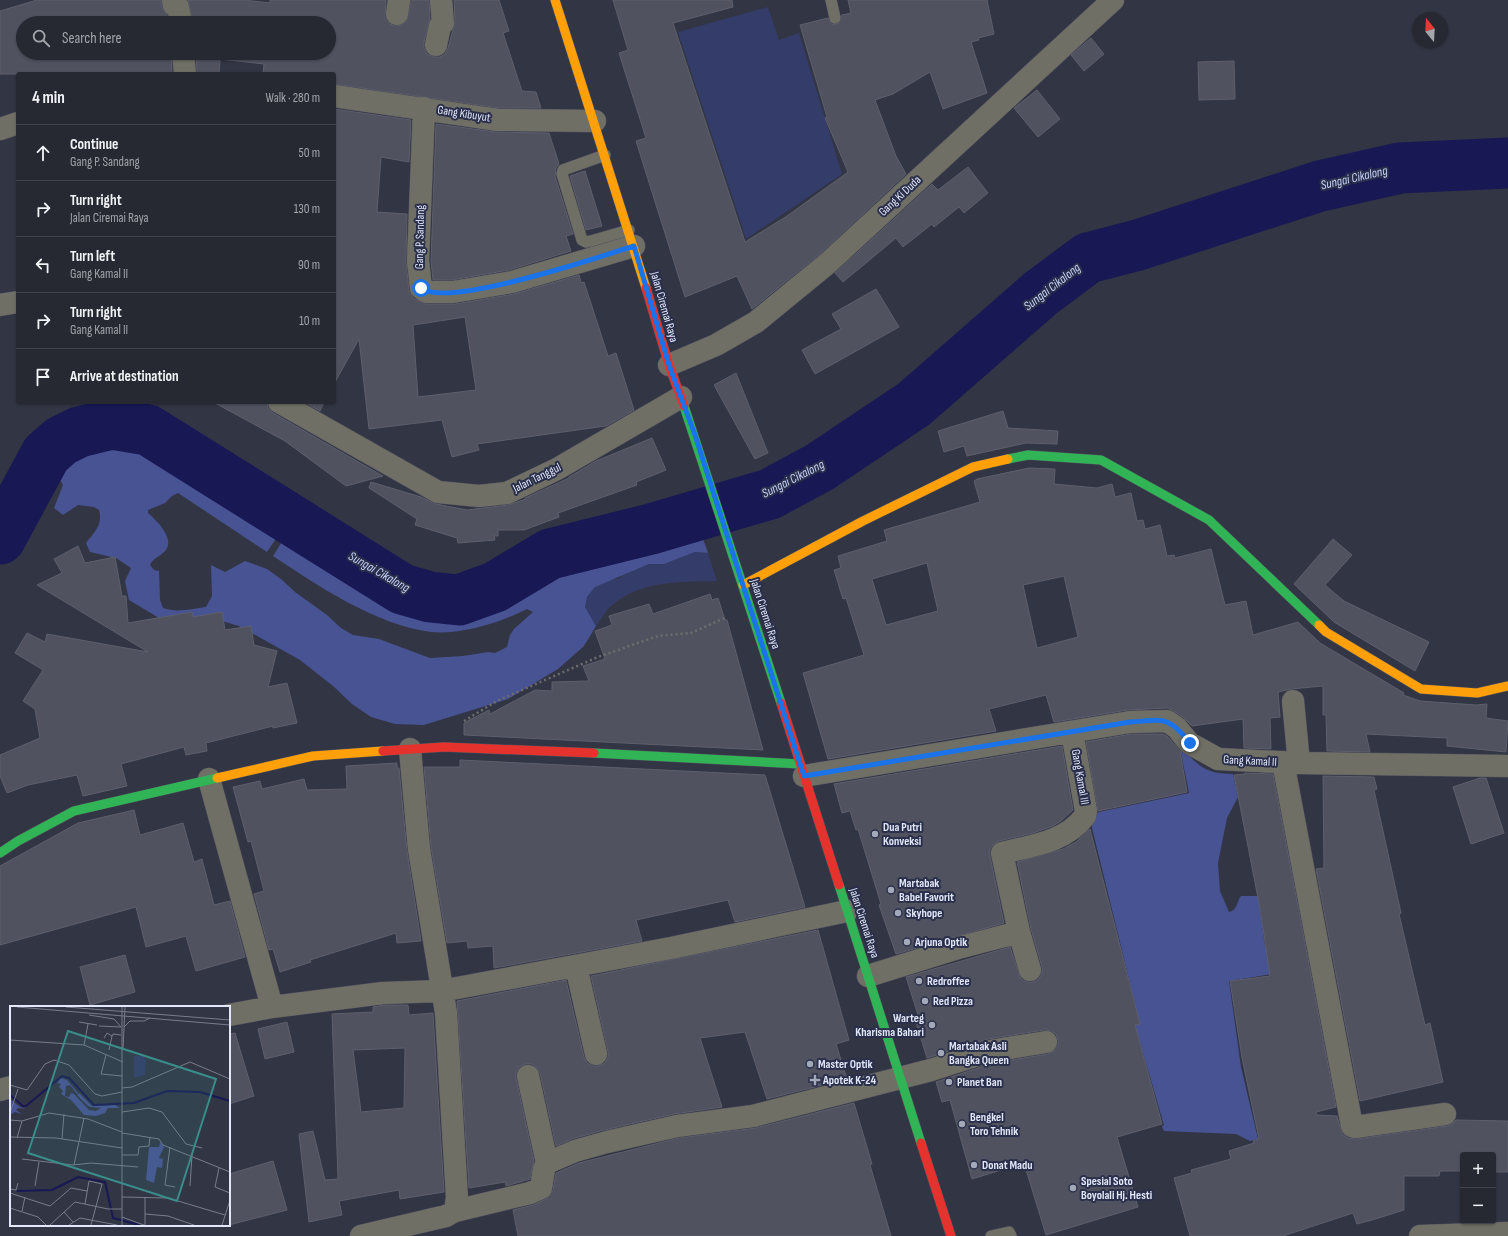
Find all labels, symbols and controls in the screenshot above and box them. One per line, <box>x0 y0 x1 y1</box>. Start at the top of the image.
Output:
north arrow <box>1412 12 1448 48</box>
search box <box>16 16 336 60</box>
icon: search <box>30 27 52 49</box>
text: Search here <box>62 29 122 48</box>
text: 4 min <box>32 88 65 108</box>
text: Walk · 280 m <box>266 90 320 106</box>
street label: Gang Kibuyut <box>436 102 492 126</box>
text: Continue <box>70 135 119 154</box>
icon: ahead <box>32 142 54 164</box>
text: 50 m <box>299 145 320 161</box>
text: Gang P. Sandang <box>70 154 140 170</box>
water label: Sungai Cikalong <box>1319 162 1390 193</box>
street label: Gang Ki Duda <box>876 172 925 219</box>
text: Turn right <box>70 191 122 210</box>
icon: right <box>32 198 54 220</box>
text: 130 m <box>294 201 320 217</box>
street label: Gang P. Sandang <box>412 204 428 269</box>
text: Jalan Ciremai Raya <box>70 210 149 226</box>
text: Turn left <box>70 247 115 266</box>
icon: left <box>32 254 54 276</box>
text: 90 m <box>298 257 320 273</box>
water label: Sungai Cikalong <box>1020 259 1084 314</box>
text: Gang Kamal II <box>70 266 128 282</box>
street label: Jalan Ciremai Raya <box>647 269 681 344</box>
route start <box>412 279 430 297</box>
text: Turn right <box>70 303 122 322</box>
icon: right <box>32 310 54 332</box>
text: 10 m <box>299 313 320 329</box>
text: Gang Kamal II <box>70 322 128 338</box>
icon: arrive <box>32 366 54 388</box>
text: Arrive at destination <box>70 367 179 386</box>
water label: Sungai Cikalong <box>759 456 828 502</box>
street label: Jalan Tanggul <box>510 460 563 496</box>
water label: Sungai Cikalong <box>346 548 413 596</box>
street label: Jalan Ciremai Raya <box>746 576 783 651</box>
route end <box>1181 734 1199 752</box>
street label: Gang Kamal III <box>1068 748 1092 806</box>
street label: Gang Kamal II <box>1223 752 1277 770</box>
place label: Dua Putri Konveksi <box>883 820 922 849</box>
marker: Dua Putri Konveksi <box>870 829 880 839</box>
place label: Martabak Babel Favorit <box>899 876 954 905</box>
street label: Jalan Ciremai Raya <box>845 885 882 960</box>
marker: Martabak Babel Favorit <box>886 885 896 895</box>
place label: Skyhope <box>906 906 942 921</box>
marker: Skyhope <box>893 908 903 918</box>
place label: Arjuna Optik <box>914 935 967 950</box>
marker: Arjuna Optik <box>902 937 912 947</box>
place label: Redroffee <box>927 974 970 989</box>
marker: Redroffee <box>914 976 924 986</box>
place label: Red Pizza <box>933 994 973 1009</box>
marker: Red Pizza <box>920 996 930 1006</box>
inset map <box>10 1006 230 1226</box>
place label: Warteg Kharisma Bahari <box>855 1011 924 1040</box>
marker: Warteg Kharisma Bahari <box>927 1020 937 1030</box>
place label: Martabak Asli Bangka Queen <box>949 1039 1009 1068</box>
marker: Martabak Asli Bangka Queen <box>936 1048 946 1058</box>
place label: Master Optik <box>818 1057 873 1072</box>
marker: Master Optik <box>805 1059 815 1069</box>
place label: Apotek K-24 <box>822 1073 876 1088</box>
marker: Apotek K-24 <box>810 1075 820 1085</box>
place label: Planet Ban <box>957 1075 1002 1090</box>
marker: Planet Ban <box>944 1077 954 1087</box>
place label: Bengkel Toro Tehnik <box>970 1110 1018 1139</box>
marker: Bengkel Toro Tehnik <box>957 1119 967 1129</box>
map controls <box>1460 1152 1496 1224</box>
button: + <box>1460 1152 1496 1188</box>
place label: Donat Madu <box>982 1158 1033 1173</box>
marker: Donat Madu <box>969 1160 979 1170</box>
place label: Spesial Soto Boyolali Hj. Hesti <box>1081 1174 1152 1203</box>
marker: Spesial Soto Boyolali Hj. Hesti <box>1068 1183 1078 1193</box>
button: − <box>1460 1188 1496 1224</box>

